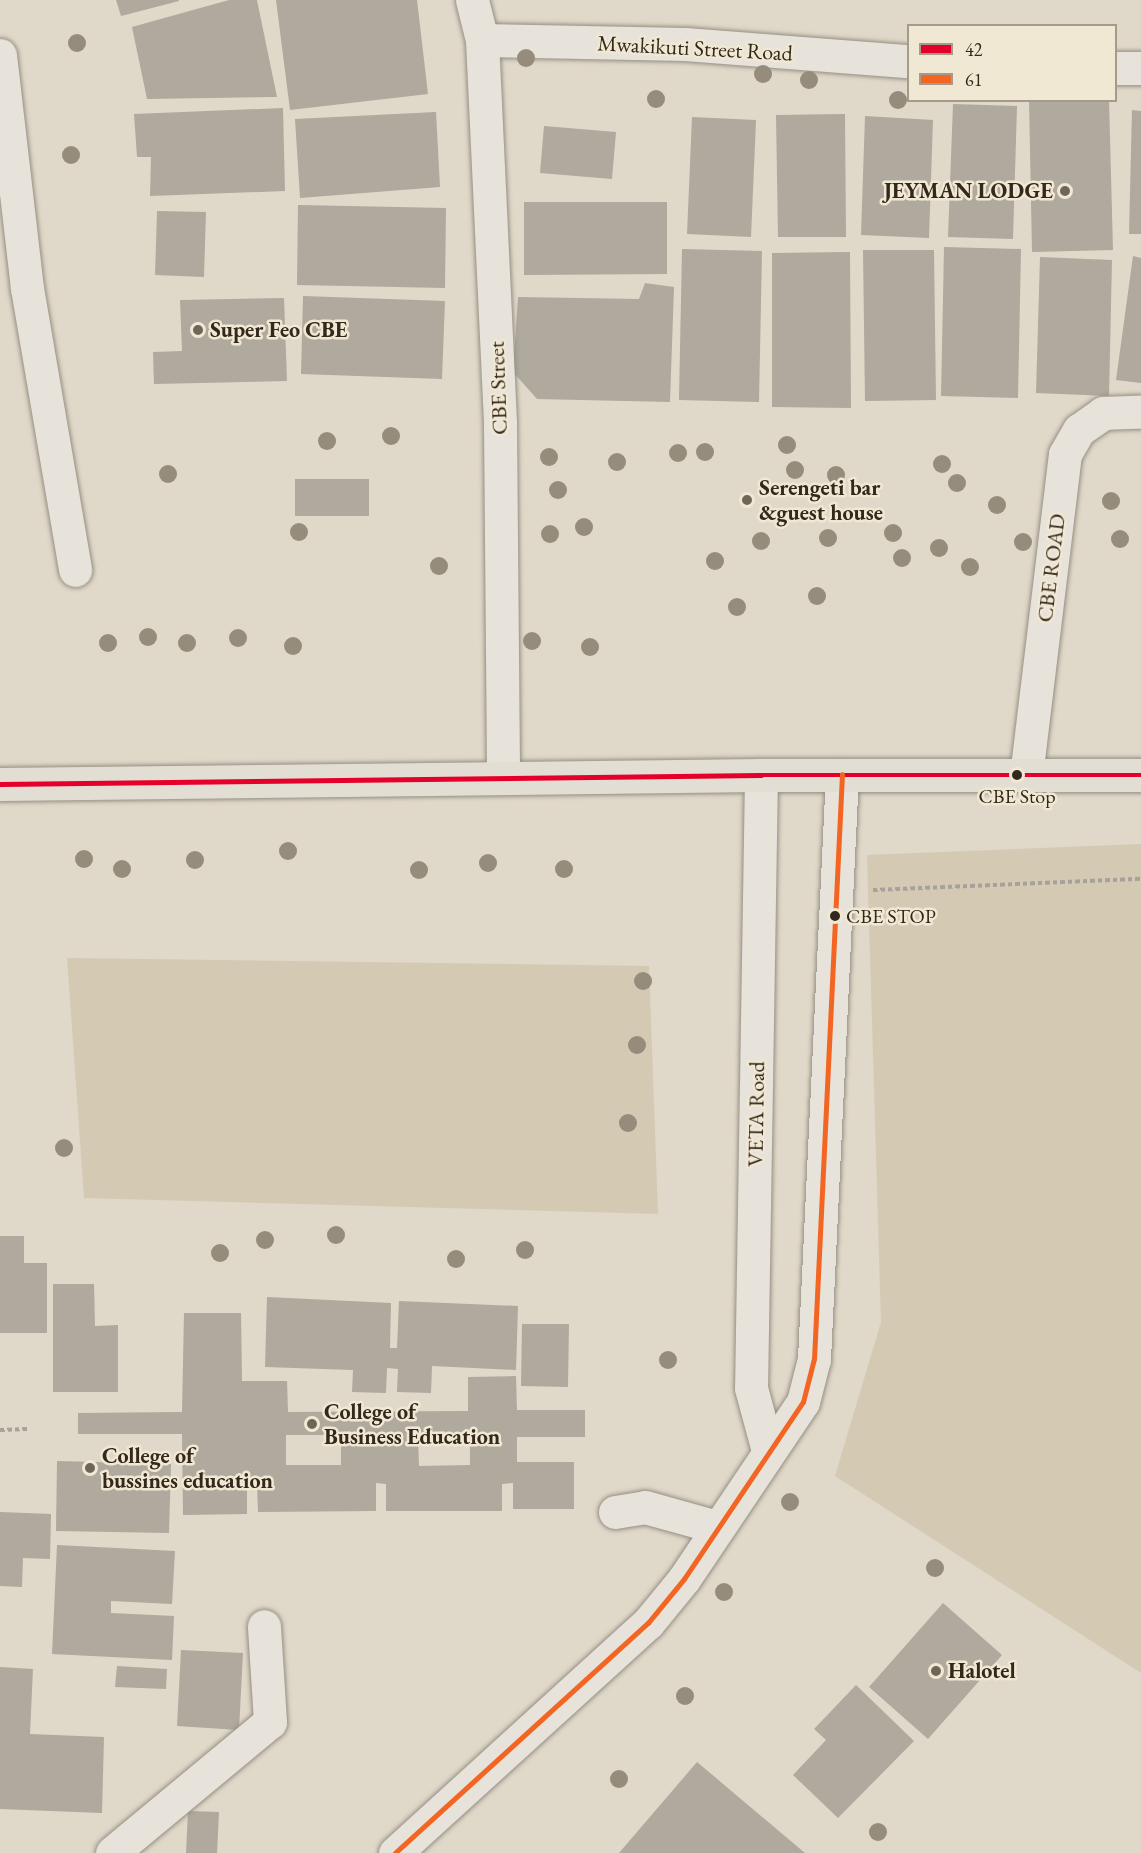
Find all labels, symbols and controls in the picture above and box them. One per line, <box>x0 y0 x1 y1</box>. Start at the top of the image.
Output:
legend <box>907 24 1117 102</box>
street label: Mwakikuti Street Road <box>597 30 793 66</box>
text: 42 <box>965 38 982 61</box>
text: 61 <box>965 68 982 91</box>
place label: JEYMAN LODGE <box>884 178 1053 204</box>
marker: JEYMAN LODGE <box>1058 184 1072 198</box>
place label: Super Feo CBE <box>210 317 347 343</box>
marker: Super Feo CBE <box>191 323 205 337</box>
street label: CBE Street <box>483 341 513 435</box>
place label: Serengeti bar &guest house <box>759 474 883 526</box>
marker: Serengeti bar &guest house <box>740 493 754 507</box>
street label: CBE ROAD <box>1031 512 1071 624</box>
marker: CBE Stop <box>1011 769 1023 781</box>
place label: CBE Stop <box>978 784 1056 808</box>
place label: CBE STOP <box>846 904 936 928</box>
marker: CBE STOP <box>829 910 841 922</box>
street label: VETA Road <box>742 1061 770 1167</box>
place label: College of Business Education <box>324 1398 500 1450</box>
marker: College of Business Education <box>305 1417 319 1431</box>
place label: College of bussines education <box>102 1442 273 1494</box>
marker: College of bussines education <box>83 1461 97 1475</box>
place label: Halotel <box>948 1658 1016 1684</box>
marker: Halotel <box>929 1664 943 1678</box>

